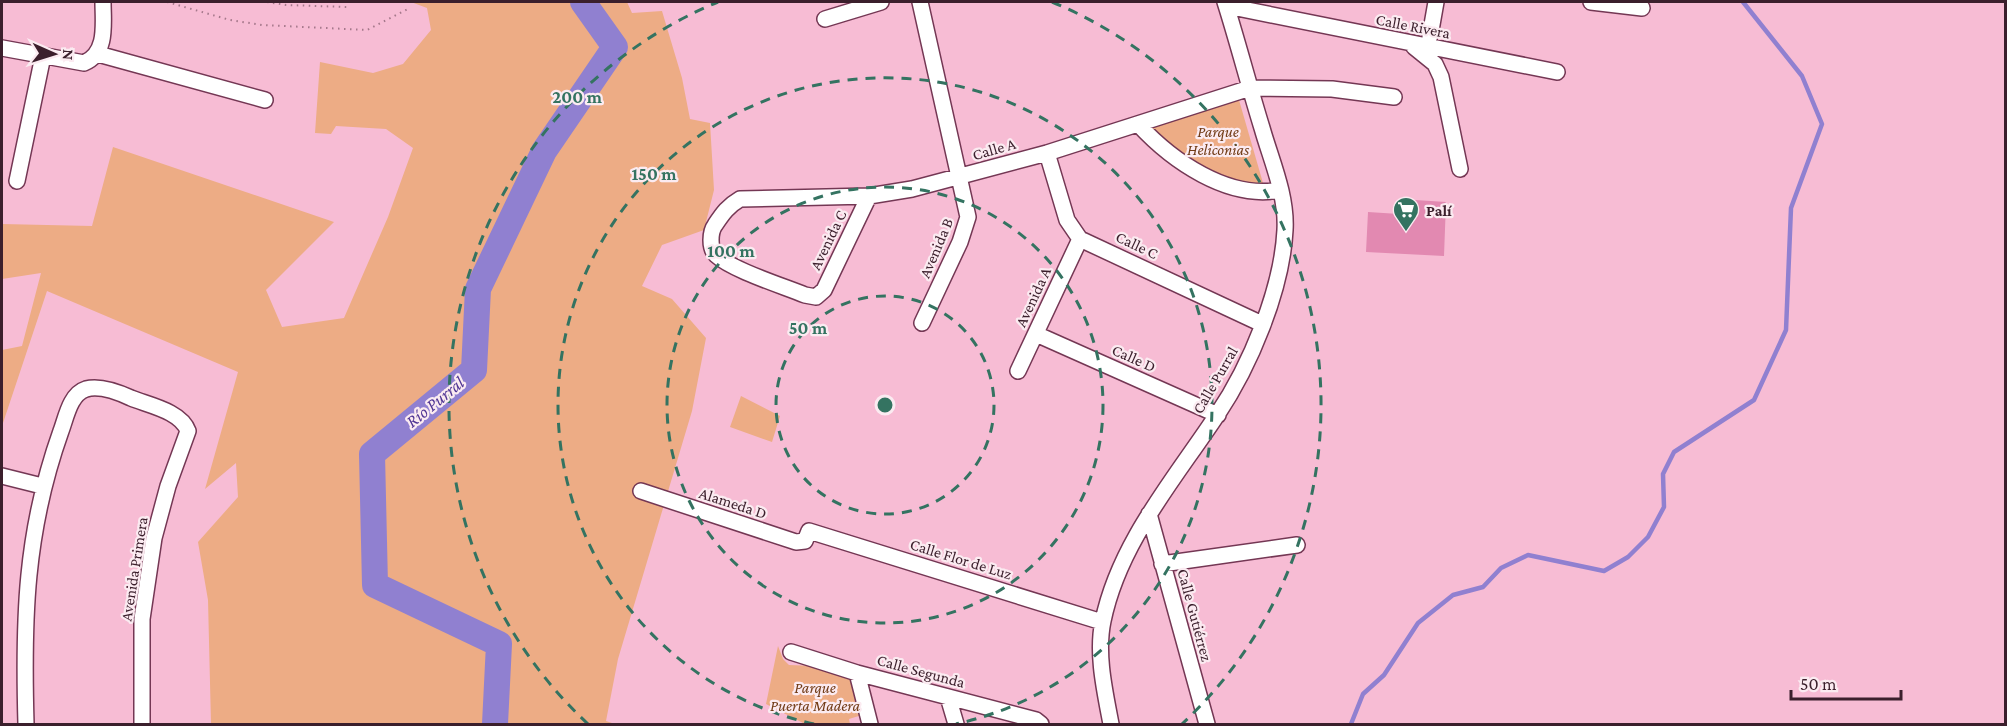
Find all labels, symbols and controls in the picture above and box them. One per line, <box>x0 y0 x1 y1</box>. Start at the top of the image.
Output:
street label: Calle Rivera <box>1374 10 1452 42</box>
north arrow <box>24 24 84 84</box>
text: N <box>60 49 77 61</box>
text: 200 m <box>552 87 603 107</box>
park label: Parque Heliconias <box>1187 123 1249 158</box>
street label: Calle A <box>970 134 1019 163</box>
text: 150 m <box>631 164 677 184</box>
supermarket icon: Palí <box>1391 195 1421 233</box>
place label: Palí <box>1426 202 1453 219</box>
street label: Avenida C <box>806 207 850 273</box>
street label: Avenida B <box>916 215 956 280</box>
street label: Calle C <box>1113 228 1161 262</box>
text: 100 m <box>707 241 755 261</box>
street label: Avenida A <box>1012 264 1055 329</box>
text: 50 m <box>789 318 828 338</box>
street label: Calle D <box>1110 341 1158 375</box>
street label: Calle Purral <box>1189 344 1241 416</box>
water label: Río Purral <box>402 372 469 431</box>
centre of rings <box>875 395 895 415</box>
street label: Alameda D <box>697 484 769 522</box>
street label: Avenida Primera <box>117 515 151 622</box>
street label: Calle Flor de Luz <box>908 535 1014 583</box>
street label: Calle Gutiérrez <box>1174 567 1216 663</box>
street label: Calle Segunda <box>875 651 967 692</box>
scale bar <box>1791 663 1900 701</box>
text: 50 m <box>1800 674 1837 694</box>
park label: Parque Puerta Madera <box>770 679 861 714</box>

